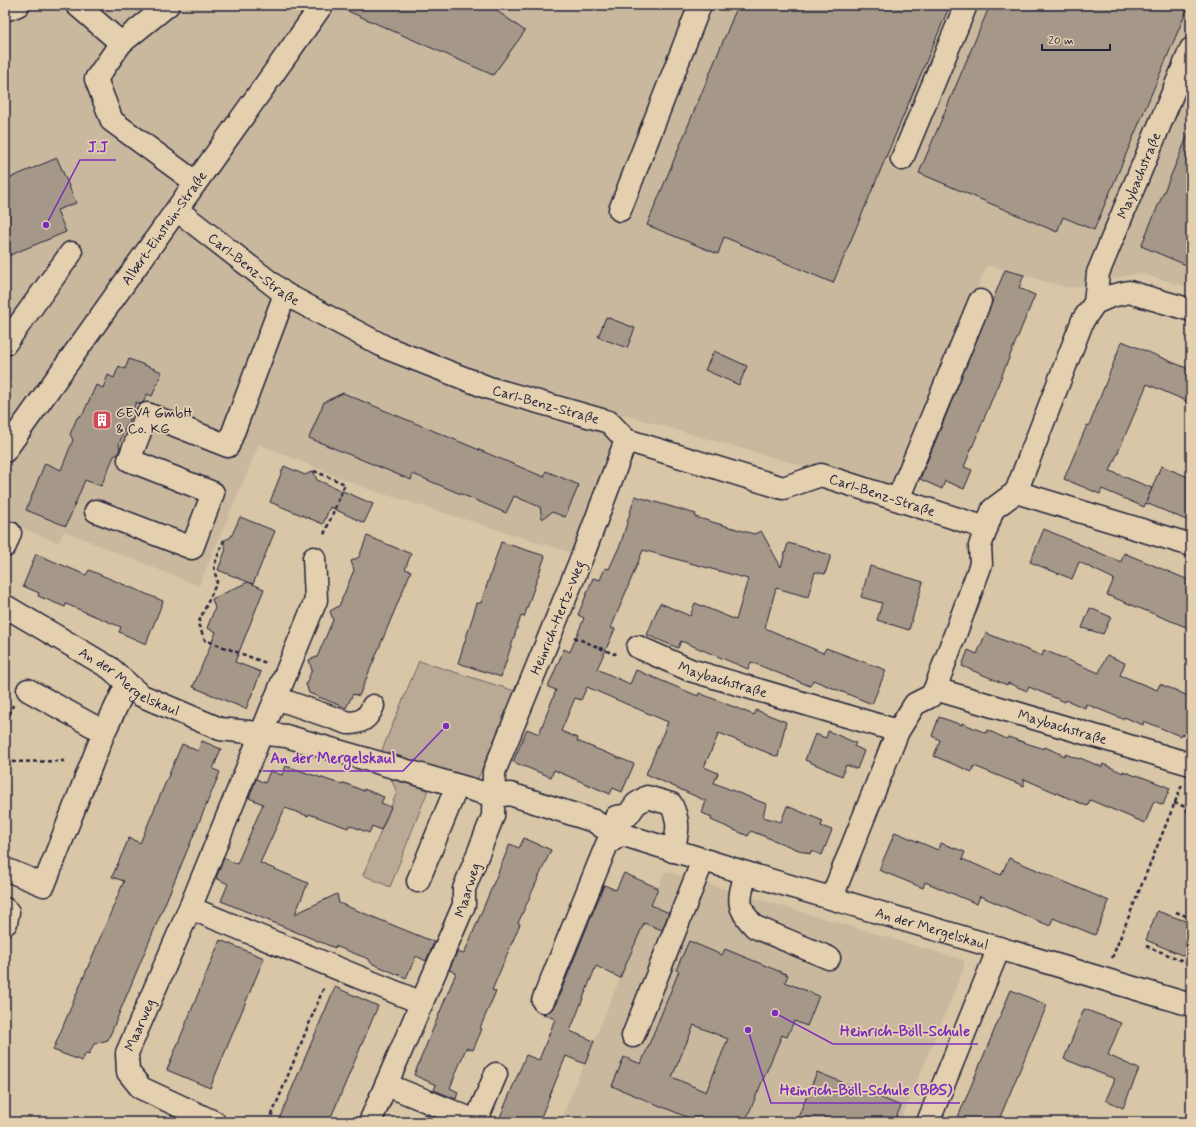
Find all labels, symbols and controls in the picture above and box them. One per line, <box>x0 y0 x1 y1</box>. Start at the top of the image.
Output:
scale bar <box>1042 26 1110 52</box>
text: 20 m <box>1048 33 1074 49</box>
street label: Maybachstraße <box>1114 130 1166 222</box>
callout: J.J <box>80 133 116 160</box>
text: J.J <box>88 138 109 158</box>
street label: Albert-Einstein-Straße <box>118 167 211 289</box>
street label: Carl-Benz-Straße <box>204 229 302 310</box>
street label: Carl-Benz-Straße <box>490 381 601 429</box>
place label: GEVA GmbH & Co. KG <box>116 404 192 438</box>
building icon: GEVA GmbH & Co. KG <box>91 409 113 431</box>
street label: Carl-Benz-Straße <box>827 470 937 521</box>
street label: Heinrich-Hertz-Weg <box>527 558 591 678</box>
street label: An der Mergelskaul <box>75 644 182 721</box>
street label: Maybachstraße <box>675 658 769 702</box>
street label: Maybachstraße <box>1016 706 1109 749</box>
callout: An der Mergelskaul <box>263 744 403 771</box>
text: An der Mergelskaul <box>270 749 396 771</box>
street label: Maarweg <box>451 861 485 920</box>
street label: An der Mergelskaul <box>873 904 991 954</box>
street label: Maarweg <box>121 996 160 1054</box>
callout: Heinrich-Böll-Schule <box>833 1017 978 1044</box>
text: Heinrich-Böll-Schule <box>840 1022 970 1042</box>
callout: Heinrich-Böll-Schule (BBS) <box>771 1076 960 1103</box>
text: Heinrich-Böll-Schule (BBS) <box>780 1081 953 1101</box>

